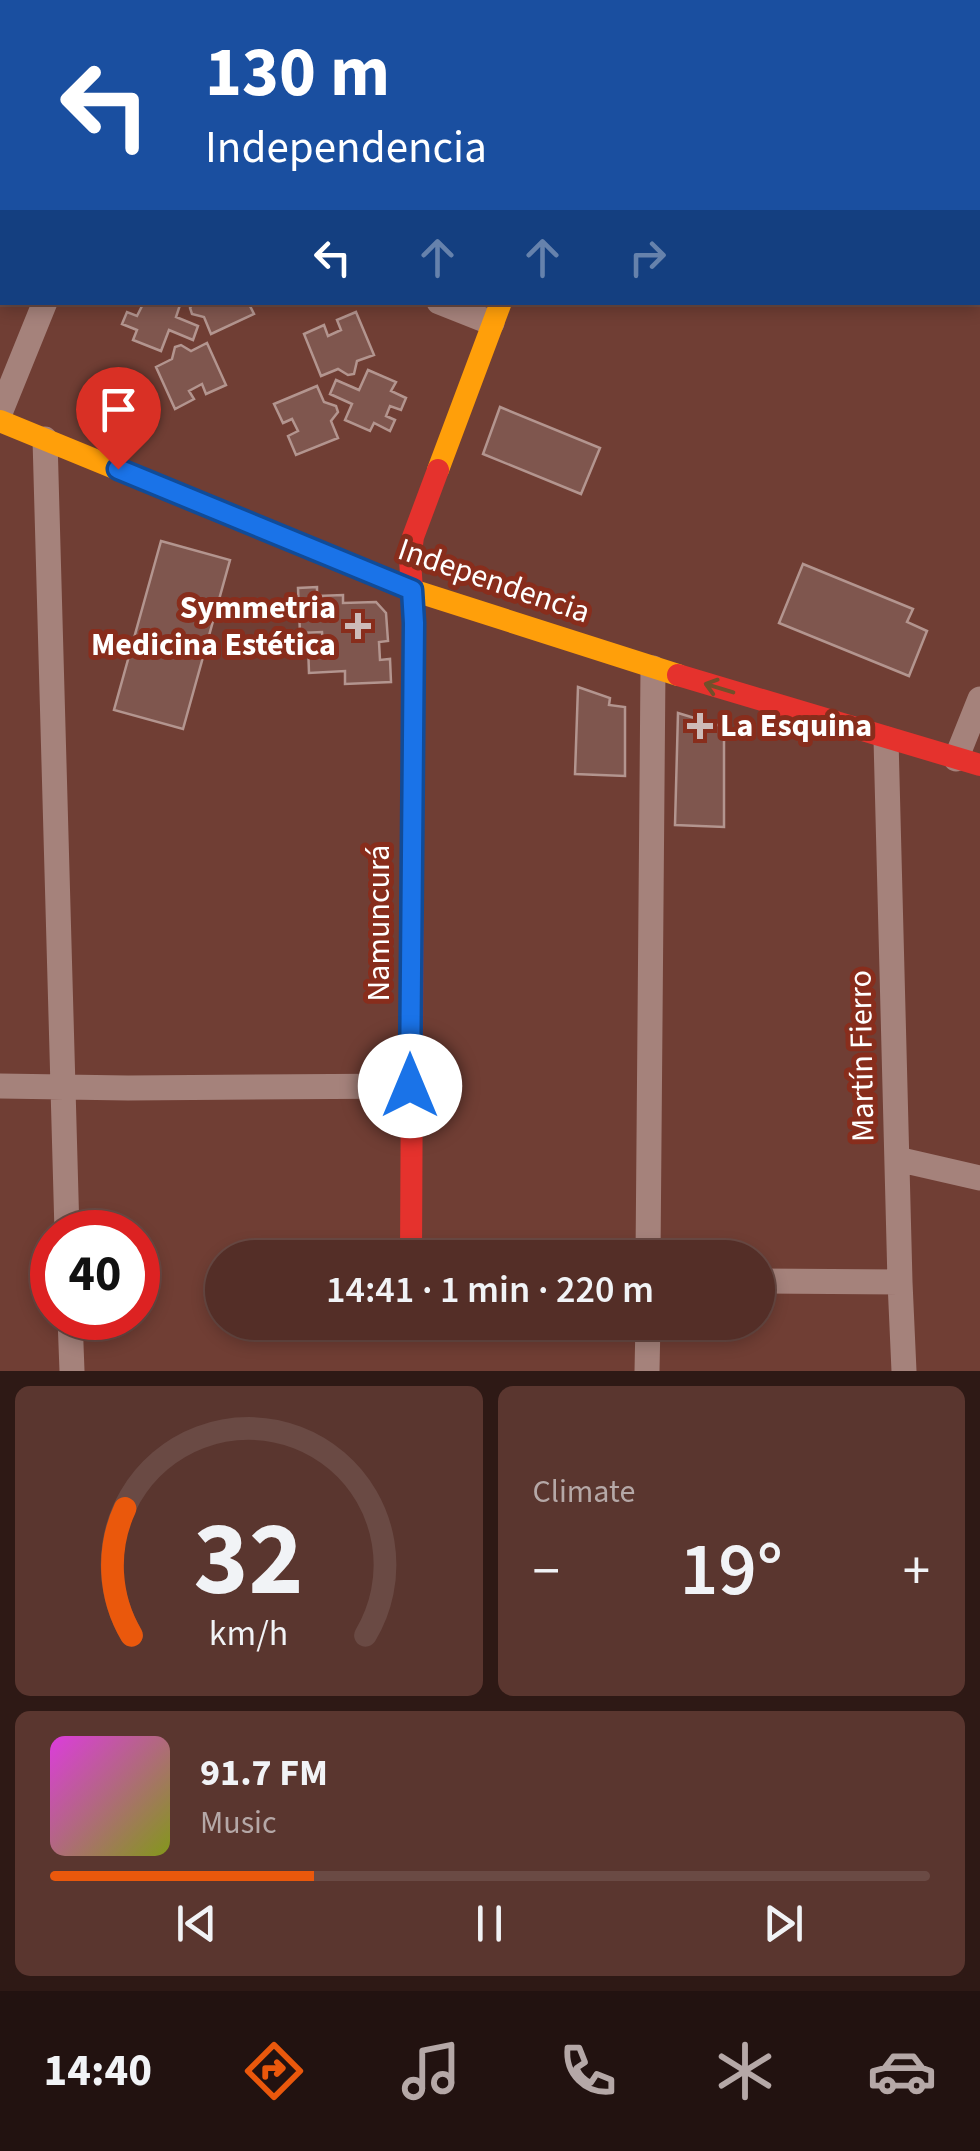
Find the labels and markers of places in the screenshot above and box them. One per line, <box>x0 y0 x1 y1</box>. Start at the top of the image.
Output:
pin <box>76 367 161 470</box>
place label: Symmetria Medicina Estética <box>91 585 336 668</box>
marker: Symmetria Medicina Estética <box>345 613 371 639</box>
place label: La Esquina <box>720 703 872 749</box>
marker: La Esquina <box>689 715 711 737</box>

